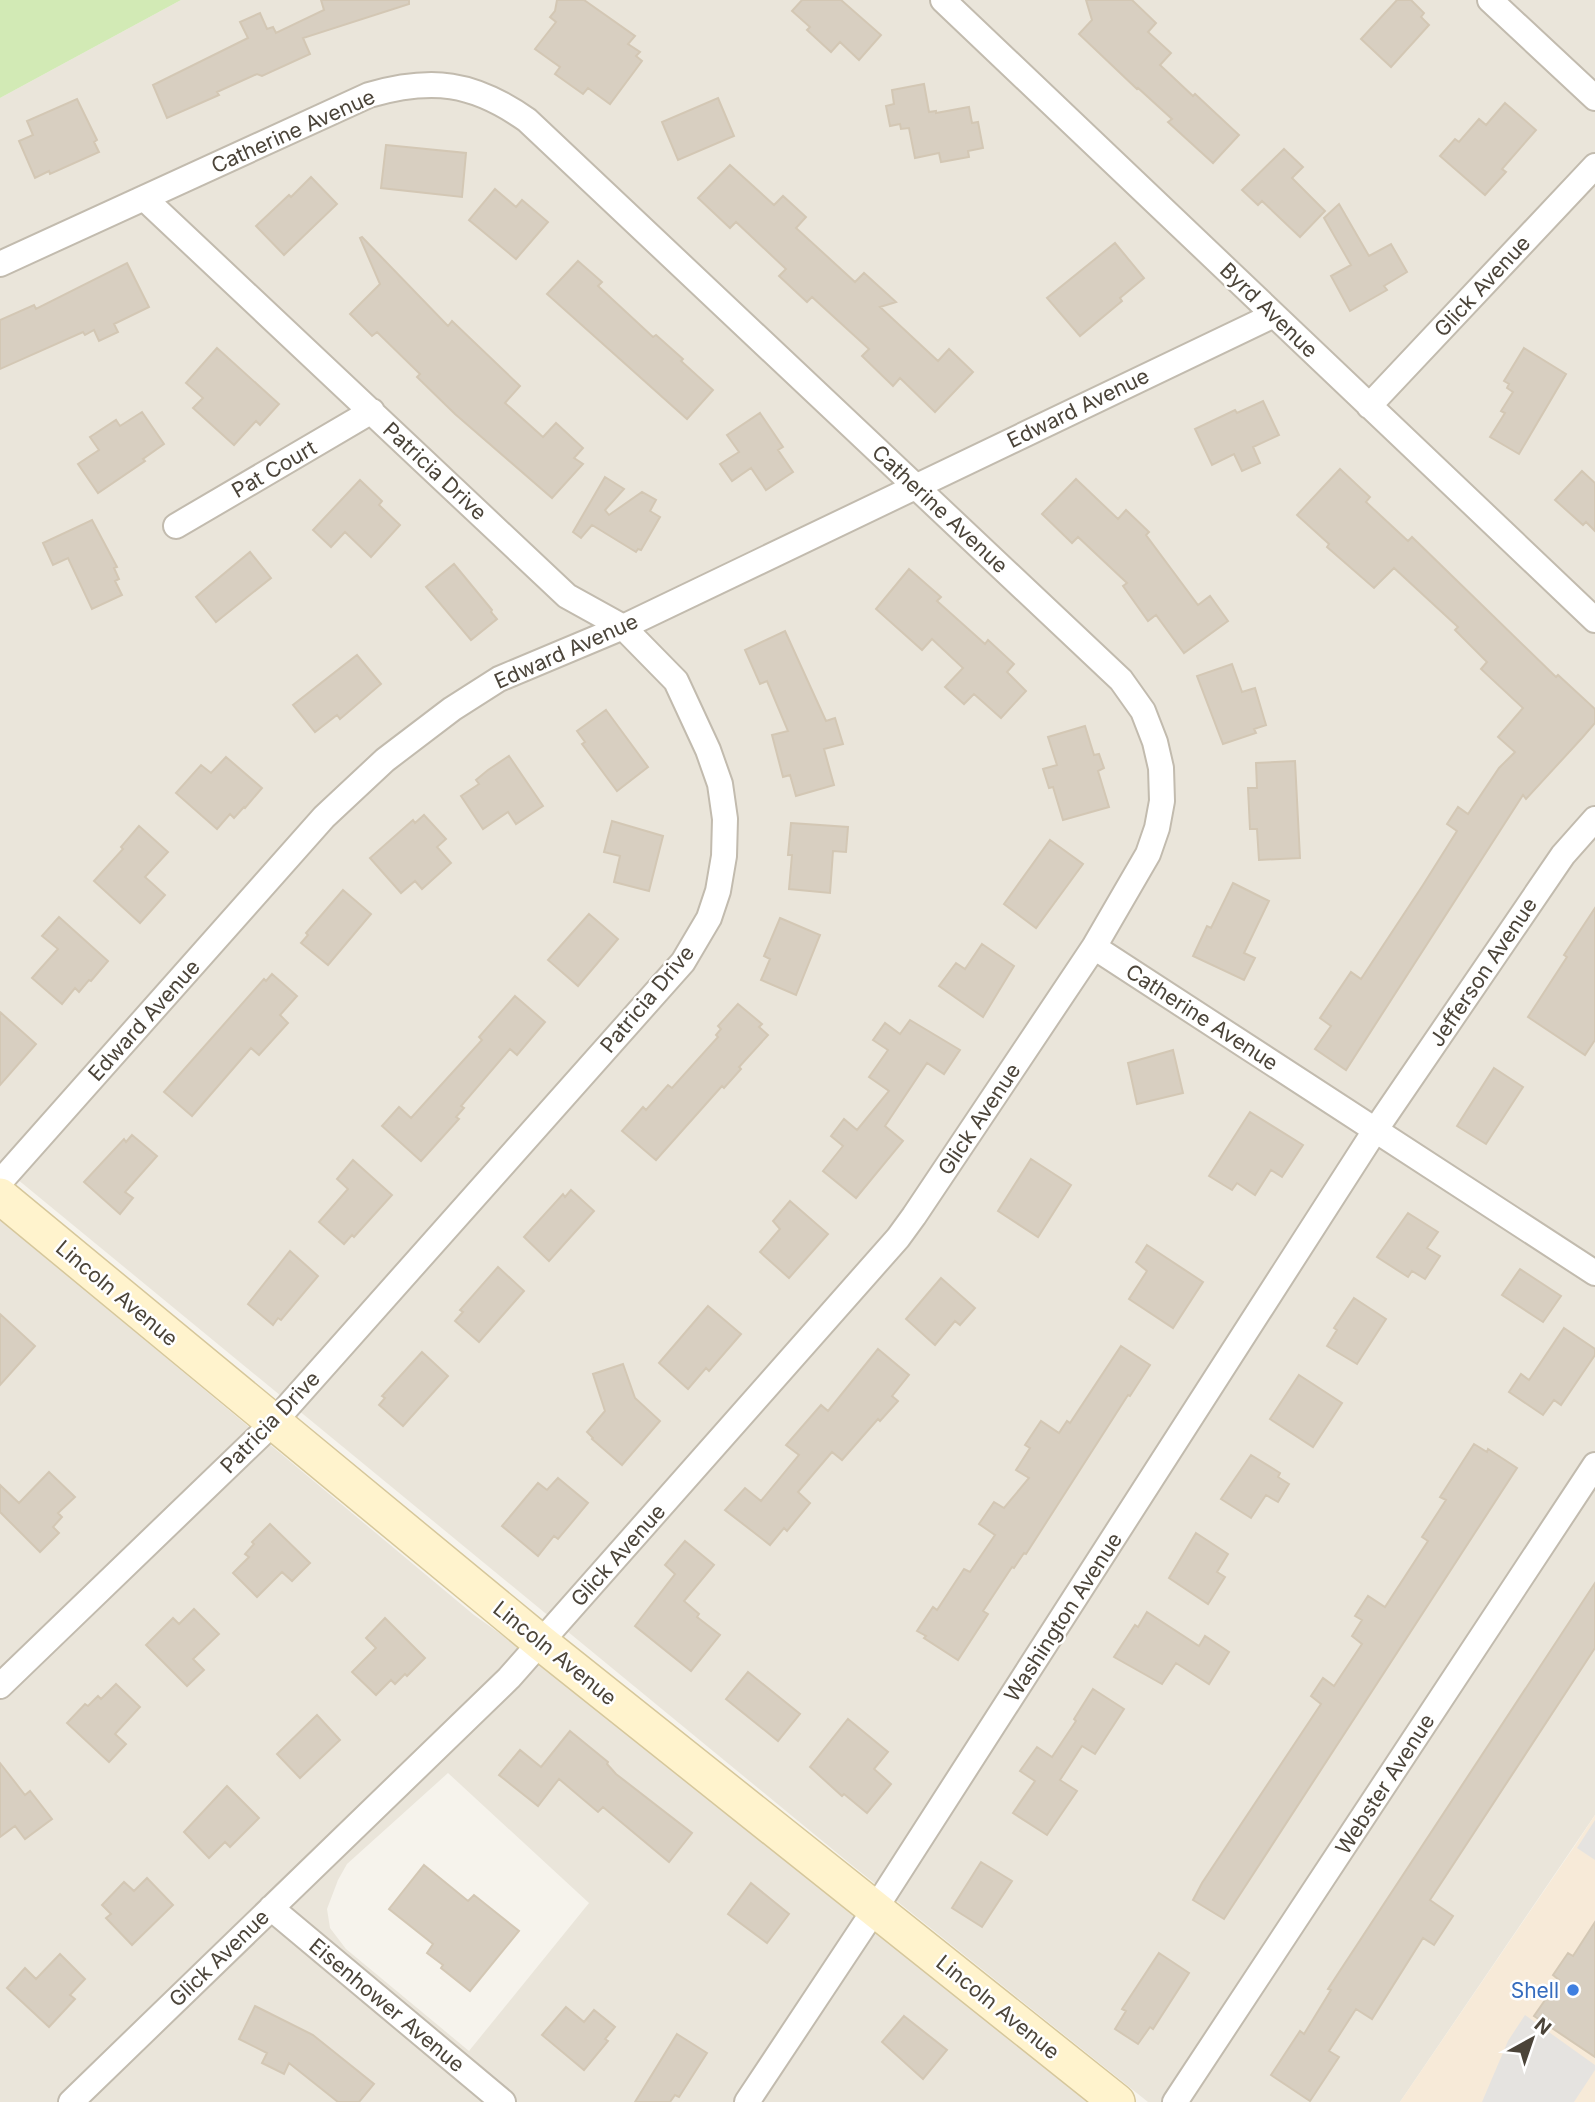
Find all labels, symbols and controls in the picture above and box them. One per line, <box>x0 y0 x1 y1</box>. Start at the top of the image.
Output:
street label: Catherine Avenue <box>207 84 379 178</box>
street label: Glick Avenue <box>1429 230 1535 342</box>
street label: Byrd Avenue <box>1215 257 1323 363</box>
street label: Edward Avenue <box>1003 363 1153 453</box>
street label: Patricia Drive <box>378 417 492 525</box>
street label: Pat Court <box>227 435 321 503</box>
street label: Catherine Avenue <box>867 440 1013 578</box>
street label: Edward Avenue <box>490 608 642 694</box>
street label: Jefferson Avenue <box>1424 893 1542 1051</box>
street label: Patricia Drive <box>595 940 699 1058</box>
street label: Edward Avenue <box>83 954 205 1086</box>
street label: Catherine Avenue <box>1121 959 1283 1075</box>
street label: Glick Avenue <box>933 1059 1025 1179</box>
street label: Lincoln Avenue <box>51 1235 183 1351</box>
street label: Patricia Drive <box>215 1366 325 1478</box>
street label: Glick Avenue <box>566 1499 670 1611</box>
street label: Washington Avenue <box>999 1528 1127 1706</box>
street label: Lincoln Avenue <box>488 1596 622 1710</box>
street label: Webster Avenue <box>1330 1709 1440 1859</box>
street label: Glick Avenue <box>164 1904 274 2012</box>
street label: Eisenhower Avenue <box>304 1933 470 2077</box>
street label: Lincoln Avenue <box>931 1950 1065 2064</box>
place label: Shell <box>1511 1978 1559 2003</box>
marker: Shell <box>1565 1982 1581 1998</box>
north arrow <box>1497 2004 1567 2074</box>
text: N <box>1530 2013 1556 2040</box>

